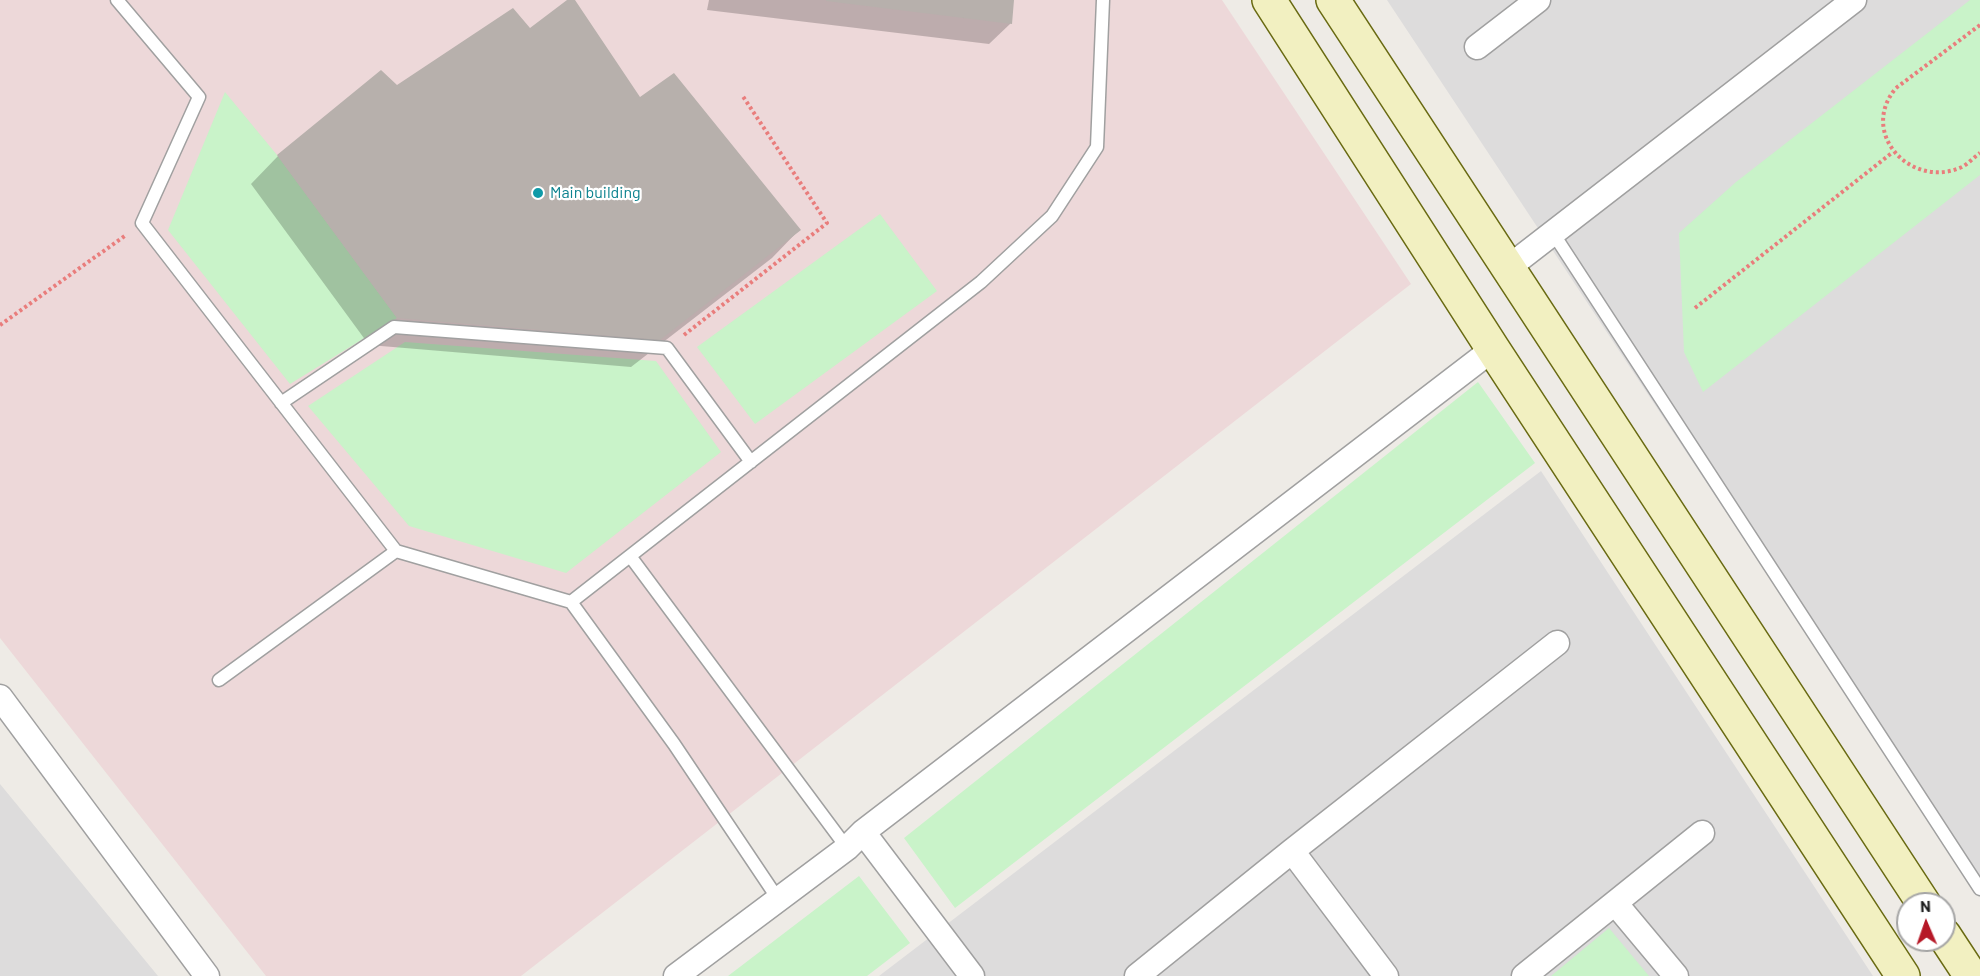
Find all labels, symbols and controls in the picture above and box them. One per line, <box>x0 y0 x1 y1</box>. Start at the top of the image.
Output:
place label: Main building <box>550 183 641 203</box>
marker: Main building <box>531 186 545 200</box>
north arrow <box>1896 892 1956 952</box>
text: N <box>1920 896 1931 915</box>

